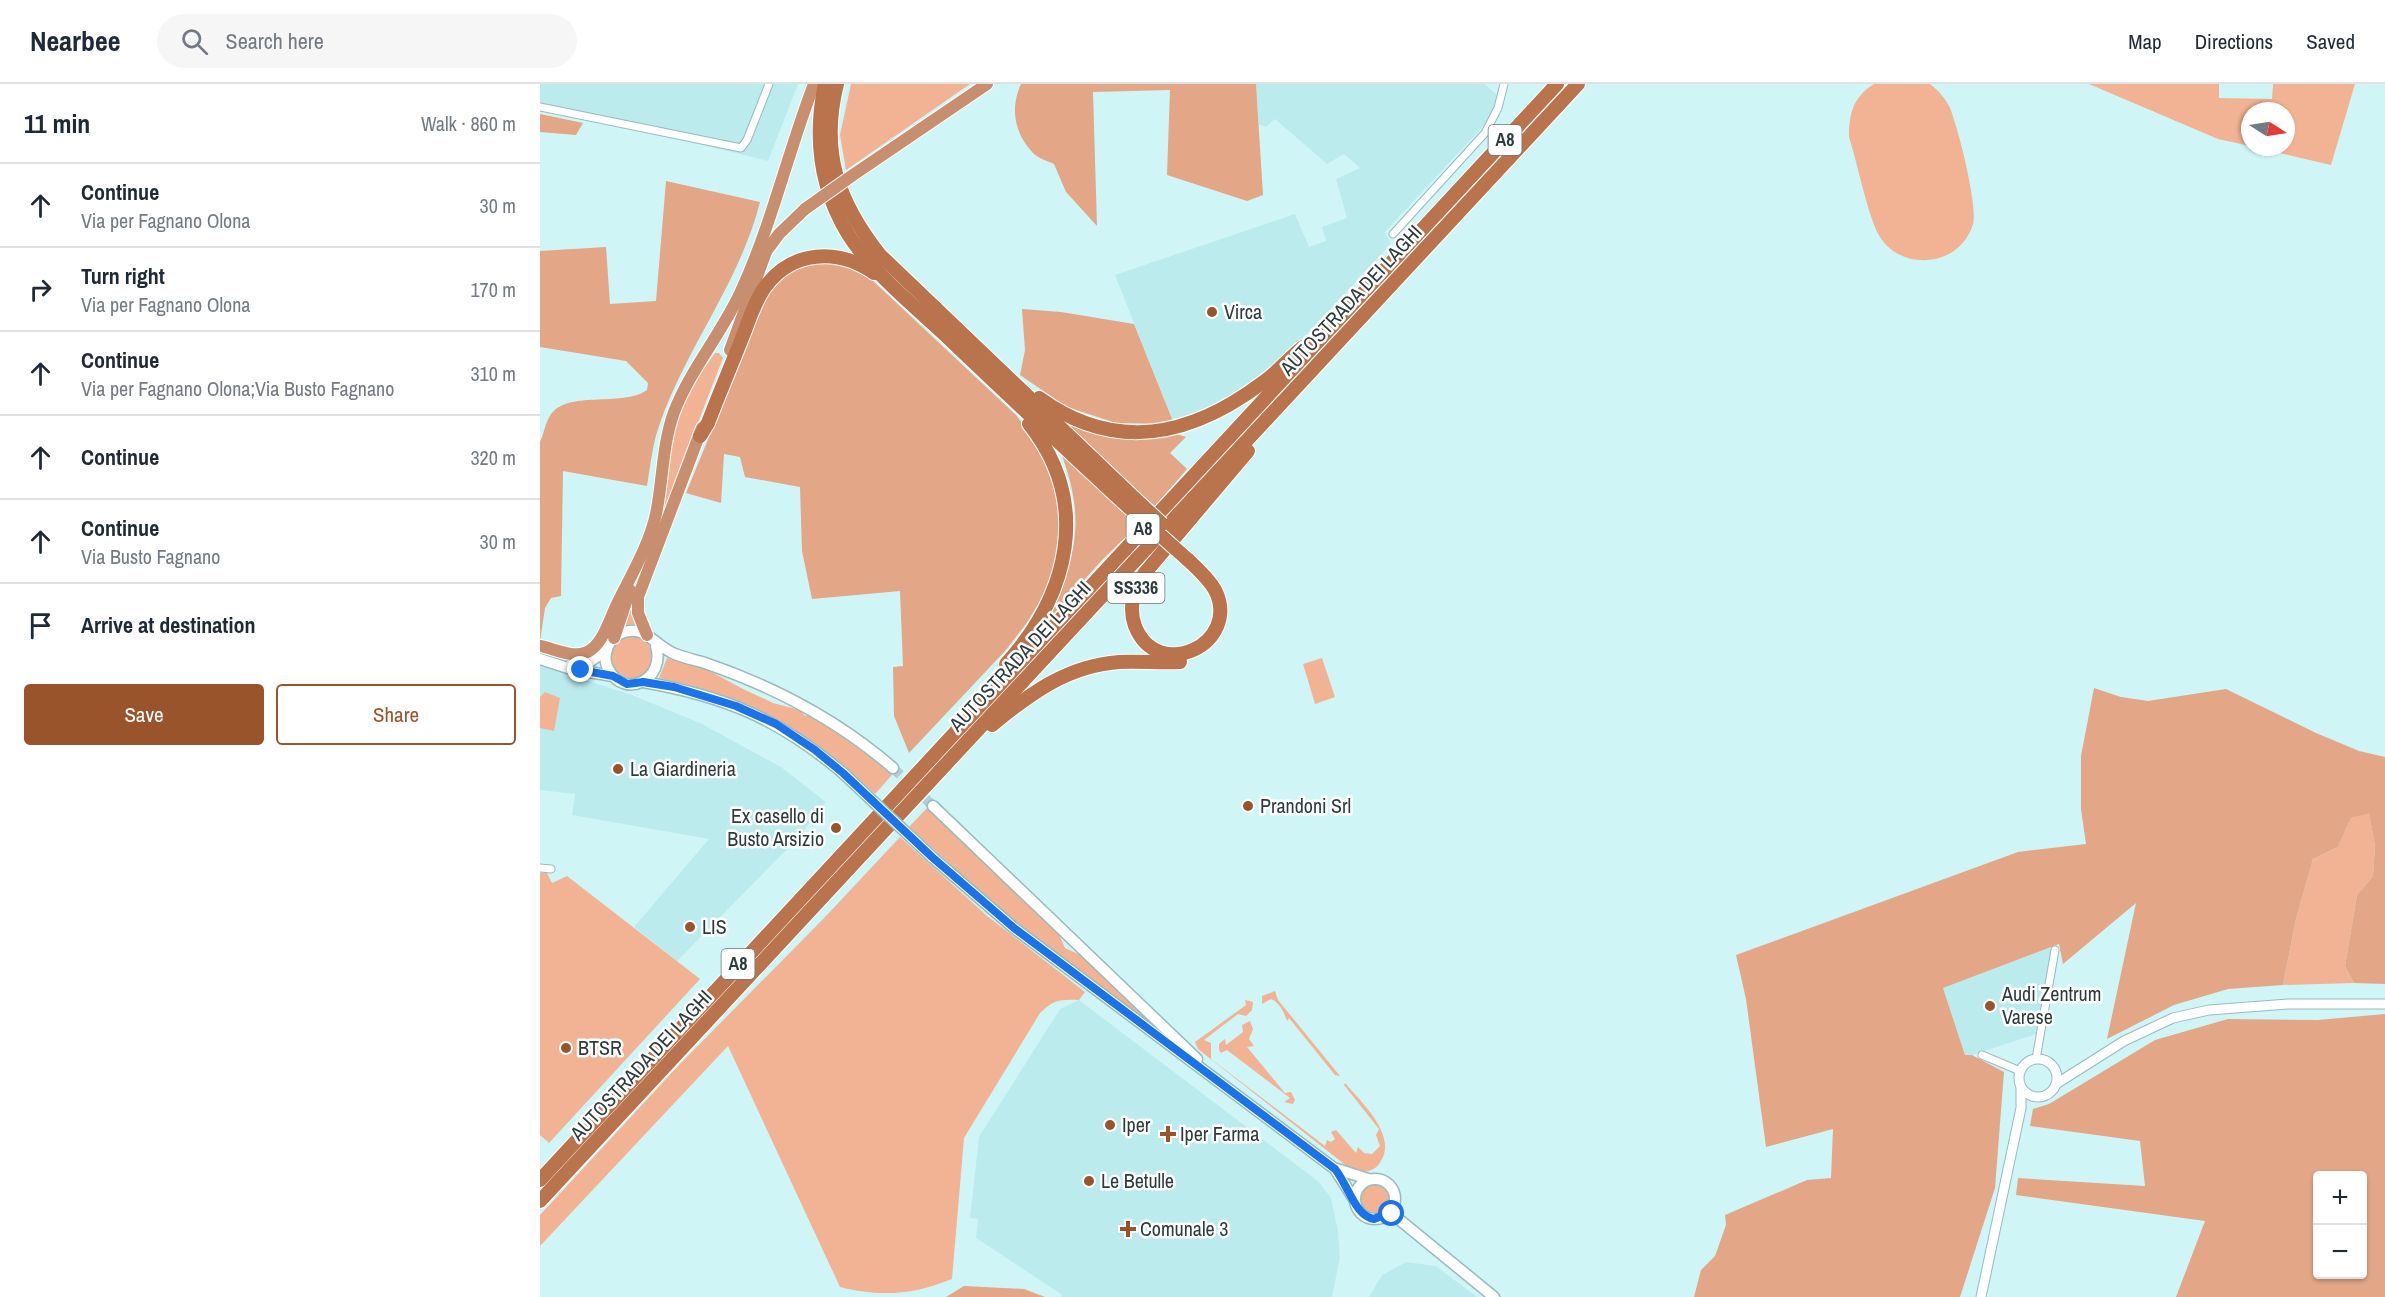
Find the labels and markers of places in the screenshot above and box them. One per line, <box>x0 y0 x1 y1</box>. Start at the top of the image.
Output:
place label: Virca <box>1224 298 1262 325</box>
marker: Virca <box>1205 305 1219 319</box>
place label: La Giardineria <box>630 755 736 782</box>
marker: La Giardineria <box>611 762 625 776</box>
place label: Prandoni Srl <box>1260 792 1351 819</box>
marker: Prandoni Srl <box>1241 799 1255 813</box>
place label: Ex casello di Busto Arsizio <box>727 802 824 852</box>
marker: Ex casello di Busto Arsizio <box>829 821 843 835</box>
place label: LIS <box>702 913 727 940</box>
marker: LIS <box>683 920 697 934</box>
place label: Audi Zentrum Varese <box>2001 980 2101 1030</box>
marker: Audi Zentrum Varese <box>1983 999 1997 1013</box>
place label: BTSR <box>578 1034 622 1061</box>
marker: BTSR <box>559 1041 573 1055</box>
place label: Iper <box>1122 1111 1151 1138</box>
marker: Iper <box>1103 1118 1117 1132</box>
place label: Iper Farma <box>1180 1120 1259 1147</box>
marker: Iper Farma <box>1161 1127 1175 1141</box>
place label: Le Betulle <box>1101 1167 1174 1194</box>
marker: Le Betulle <box>1082 1174 1096 1188</box>
place label: Comunale 3 <box>1140 1215 1228 1242</box>
marker: Comunale 3 <box>1121 1222 1135 1236</box>

